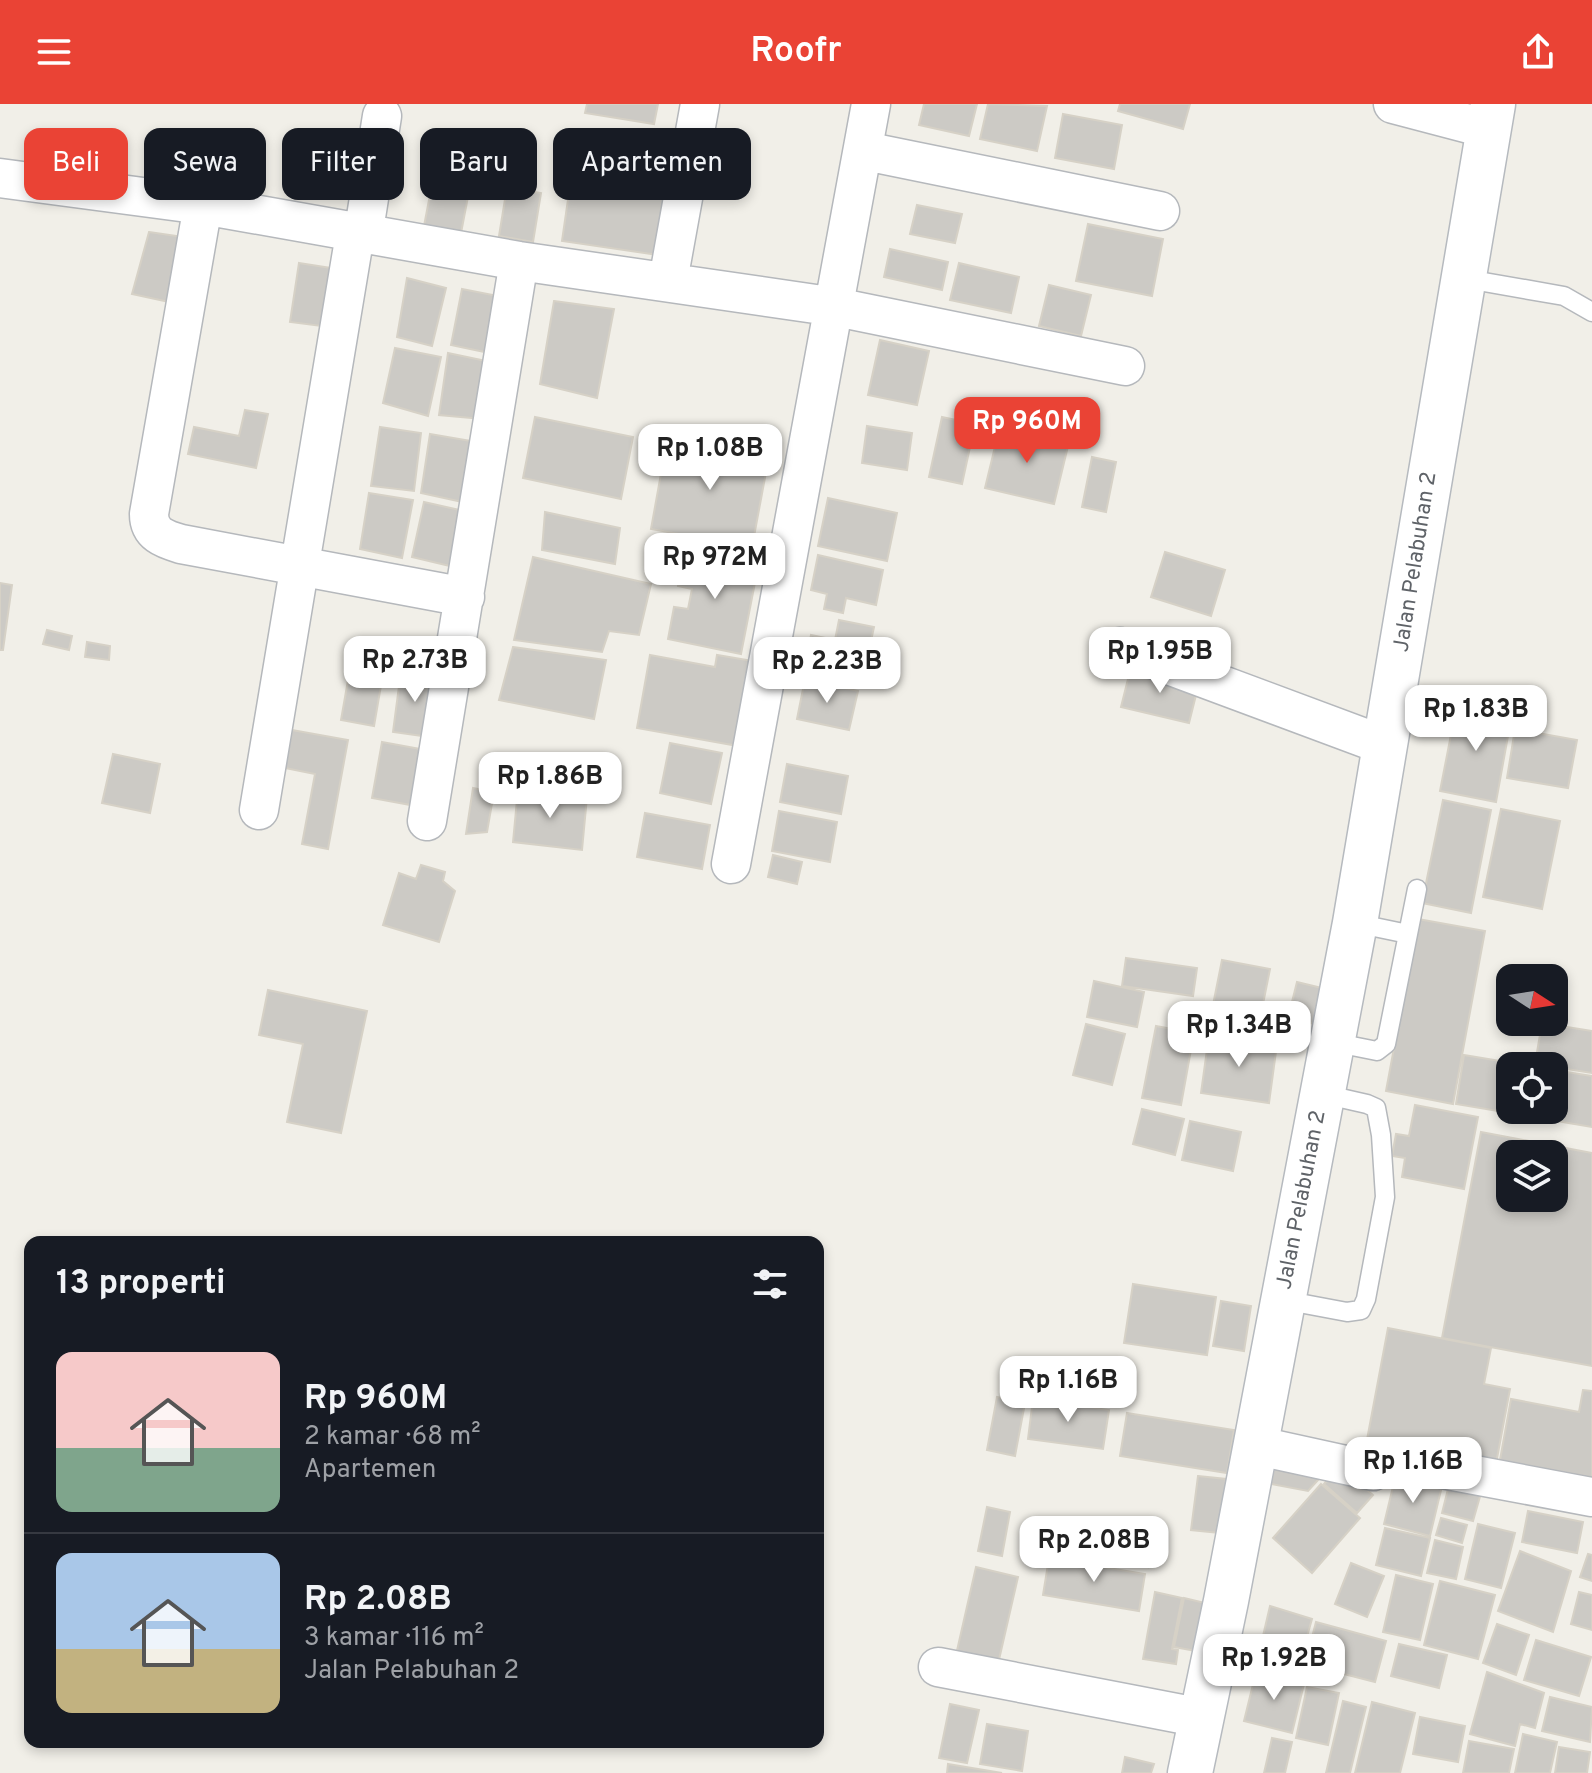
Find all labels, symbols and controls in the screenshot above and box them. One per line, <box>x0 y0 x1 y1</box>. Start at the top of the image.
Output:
text: Roofr <box>750 29 842 75</box>
icon: menu <box>32 30 76 74</box>
icon: share <box>1516 30 1560 74</box>
chip: Beli <box>24 128 128 200</box>
chip: Sewa <box>144 128 266 200</box>
chip: Filter <box>282 128 404 200</box>
chip: Baru <box>420 128 537 200</box>
chip: Apartemen <box>553 128 751 200</box>
pin: Rp 960M <box>953 397 1101 465</box>
text: Rp 960M <box>972 406 1082 439</box>
pin: Rp 1.08B <box>627 424 793 492</box>
text: Rp 1.08B <box>656 433 764 466</box>
street label: Jalan Pelabuhan 2 <box>1388 470 1444 654</box>
pin: Rp 972M <box>641 533 789 601</box>
text: Rp 972M <box>662 542 768 575</box>
pin: Rp 1.95B <box>1077 627 1243 695</box>
pin: Rp 2.73B <box>332 636 498 704</box>
text: Rp 1.95B <box>1107 636 1213 669</box>
pin: Rp 2.23B <box>744 637 910 705</box>
text: Rp 2.73B <box>362 645 468 678</box>
text: Rp 2.23B <box>772 646 883 679</box>
pin: Rp 1.83B <box>1393 685 1559 753</box>
text: Rp 1.83B <box>1423 694 1529 727</box>
pin: Rp 1.86B <box>467 752 633 820</box>
text: Rp 1.86B <box>497 761 603 794</box>
north arrow <box>1496 964 1568 1036</box>
map controls <box>1496 964 1568 1212</box>
pin: Rp 1.34B <box>1156 1001 1322 1069</box>
text: Rp 1.34B <box>1186 1010 1292 1043</box>
button: locate <box>1496 1052 1568 1124</box>
street label: Jalan Pelabuhan 2 <box>1271 1108 1333 1292</box>
button: layers <box>1496 1140 1568 1212</box>
icon: filters <box>748 1262 792 1306</box>
text: 13 properti <box>56 1263 226 1306</box>
pin: Rp 1.16B <box>985 1356 1151 1424</box>
text: Rp 1.16B <box>1018 1365 1118 1398</box>
text: Rp 960M <box>304 1378 447 1421</box>
icon: home <box>120 1384 216 1480</box>
text: 2 kamar · 68 m² <box>304 1421 481 1454</box>
pin: Rp 1.16B <box>1330 1437 1496 1505</box>
text: Rp 1.16B <box>1363 1446 1463 1479</box>
text: Apartemen <box>304 1454 436 1487</box>
pin: Rp 2.08B <box>1011 1516 1177 1584</box>
text: Rp 2.08B <box>1038 1525 1150 1558</box>
text: Rp 2.08B <box>304 1579 452 1622</box>
icon: home <box>120 1585 216 1681</box>
text: 3 kamar · 116 m² <box>304 1622 484 1655</box>
pin: Rp 1.92B <box>1191 1634 1357 1702</box>
text: Rp 1.92B <box>1221 1643 1327 1676</box>
text: Jalan Pelabuhan 2 <box>304 1655 519 1688</box>

